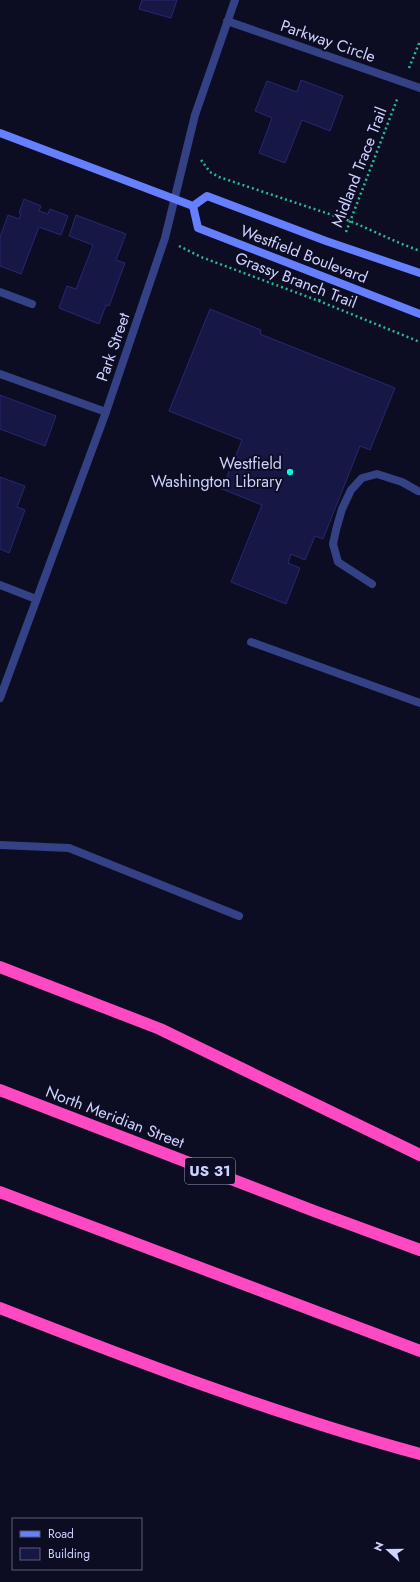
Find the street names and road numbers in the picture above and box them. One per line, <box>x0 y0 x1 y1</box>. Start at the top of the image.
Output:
street label: Parkway Circle <box>277 14 379 68</box>
street label: Midland Trace Trail <box>325 104 393 230</box>
street label: Westfield Boulevard <box>237 219 371 289</box>
street label: Grassy Branch Trail <box>232 246 360 314</box>
street label: Park Street <box>90 309 136 385</box>
street label: North Meridian Street <box>42 1080 188 1154</box>
road number: US 31 <box>185 1158 235 1184</box>

